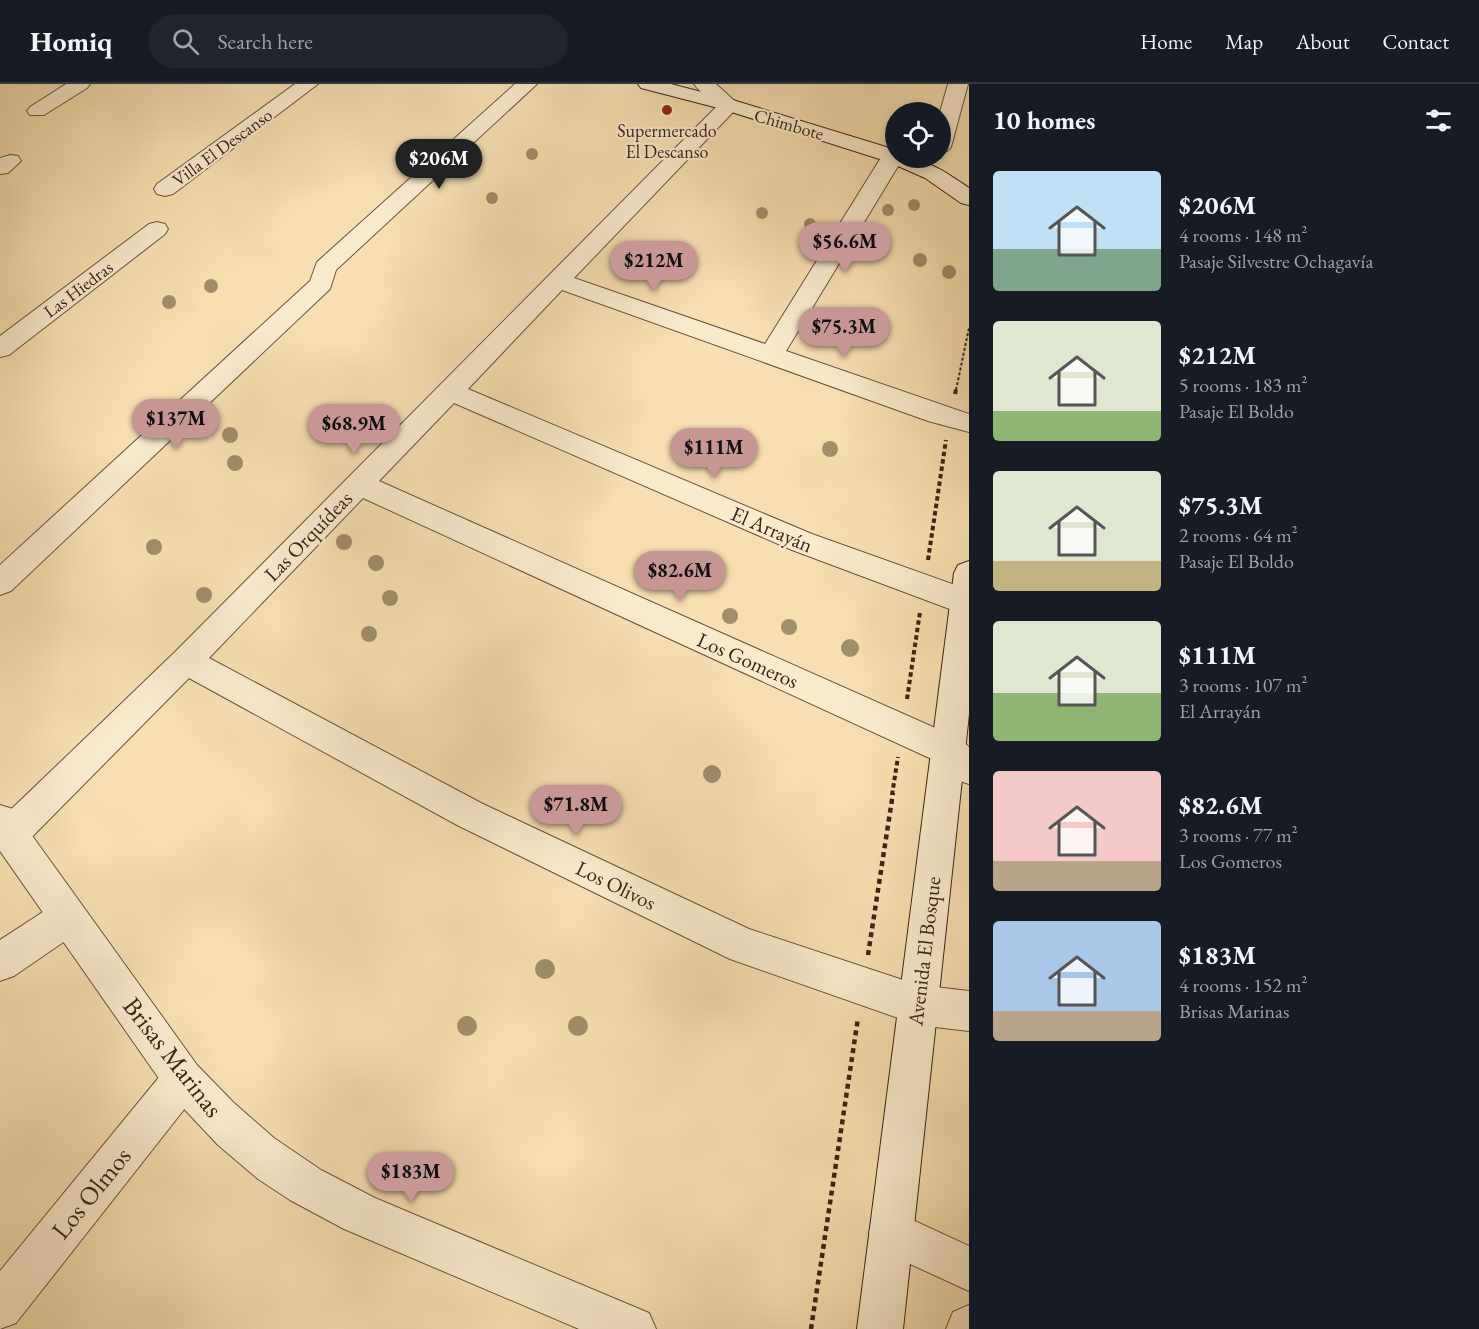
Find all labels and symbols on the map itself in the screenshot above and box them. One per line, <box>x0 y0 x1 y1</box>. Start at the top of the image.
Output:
street label: Villa El Descanso <box>167 103 277 191</box>
marker: Supermercado El Descanso <box>660 103 674 117</box>
street label: Chimbote <box>752 103 826 145</box>
place label: Supermercado El Descanso <box>617 119 717 163</box>
pin: $206M <box>397 139 481 190</box>
pin: $56.6M <box>796 222 894 273</box>
pin: $212M <box>612 241 696 292</box>
street label: Las Hiedras <box>39 255 117 323</box>
pin: $75.3M <box>795 307 893 358</box>
pin: $137M <box>134 399 218 450</box>
pin: $68.9M <box>305 404 403 455</box>
pin: $111M <box>672 428 756 479</box>
street label: Las Orquídeas <box>258 485 358 587</box>
street label: El Arrayán <box>727 500 817 558</box>
pin: $82.6M <box>631 551 729 602</box>
street label: Los Gomeros <box>693 626 803 694</box>
pin: $71.8M <box>527 785 625 836</box>
street label: Los Olivos <box>572 854 661 916</box>
street label: Avenida El Bosque <box>901 875 947 1028</box>
street label: Brisas Marinas <box>115 990 231 1124</box>
street label: Los Olmos <box>43 1140 139 1246</box>
pin: $183M <box>369 1152 453 1203</box>

